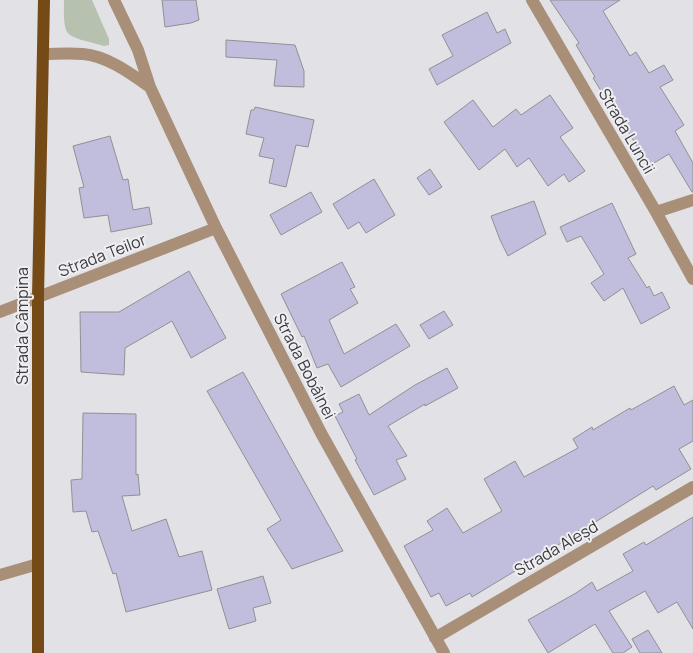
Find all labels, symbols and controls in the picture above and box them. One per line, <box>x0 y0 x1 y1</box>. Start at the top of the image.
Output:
street label: Strada Luncii <box>594 84 660 178</box>
street label: Strada Teilor <box>55 228 149 282</box>
street label: Strada Câmpina <box>11 267 33 385</box>
street label: Strada Bobâlnei <box>269 309 341 423</box>
street label: Strada Aleșd <box>510 515 602 581</box>

